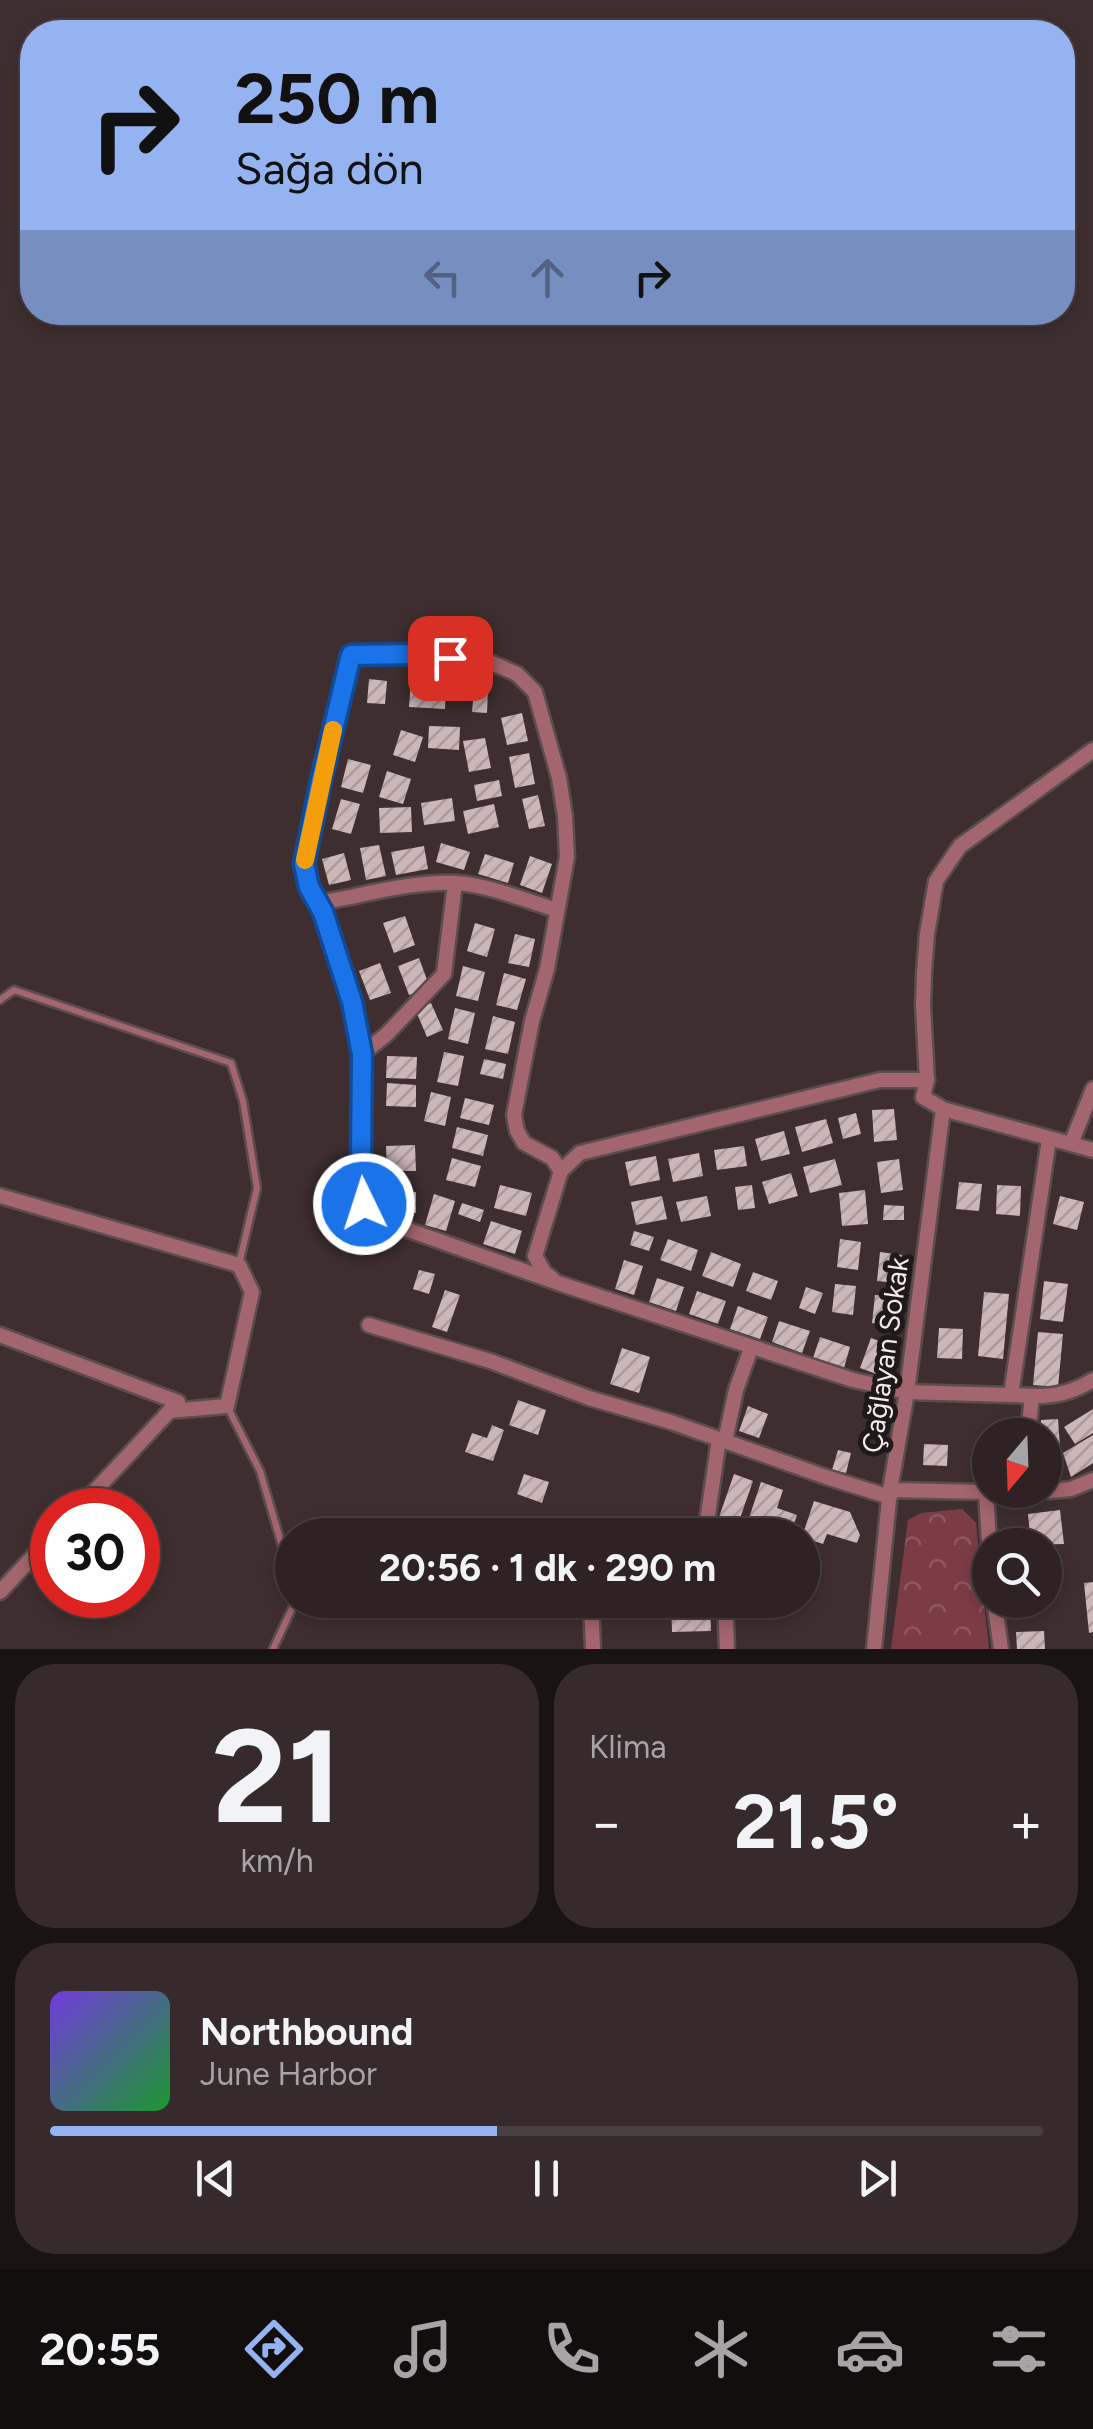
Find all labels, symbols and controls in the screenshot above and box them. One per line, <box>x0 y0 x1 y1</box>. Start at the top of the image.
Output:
text: 250 m <box>235 56 439 141</box>
icon: right <box>70 60 200 190</box>
text: Sağa dön <box>235 141 424 195</box>
icon: left <box>415 250 470 305</box>
icon: ahead <box>520 250 575 305</box>
icon: right <box>625 250 680 305</box>
pin <box>408 616 493 701</box>
icon: arrive <box>423 631 478 686</box>
position arrow <box>312 1152 416 1256</box>
street label: Çağlayan Sokak <box>854 1255 916 1455</box>
north arrow <box>972 1418 1062 1508</box>
map controls <box>972 1418 1062 1618</box>
speed limit sign: 30 <box>30 1488 160 1618</box>
button: search <box>972 1528 1062 1618</box>
text: 20:56 · 1 dk · 290 m <box>379 1545 716 1591</box>
text: 21 <box>212 1699 342 1855</box>
text: Klima <box>589 1728 667 1766</box>
text: 21.5° <box>733 1777 899 1867</box>
text: − <box>589 1790 623 1856</box>
text: + <box>1009 1790 1043 1856</box>
text: km/h <box>240 1842 314 1880</box>
text: Northbound <box>200 2009 413 2055</box>
text: June Harbor <box>200 2055 377 2093</box>
icon: previous <box>188 2151 243 2206</box>
icon: pause <box>519 2151 574 2206</box>
icon: next <box>850 2151 905 2206</box>
icon: directions <box>239 2314 309 2384</box>
icon: music <box>388 2314 458 2384</box>
icon: phone <box>537 2314 607 2384</box>
icon: climate <box>686 2314 756 2384</box>
icon: car <box>835 2314 905 2384</box>
icon: filters <box>984 2314 1054 2384</box>
text: 20:55 <box>39 2322 160 2376</box>

